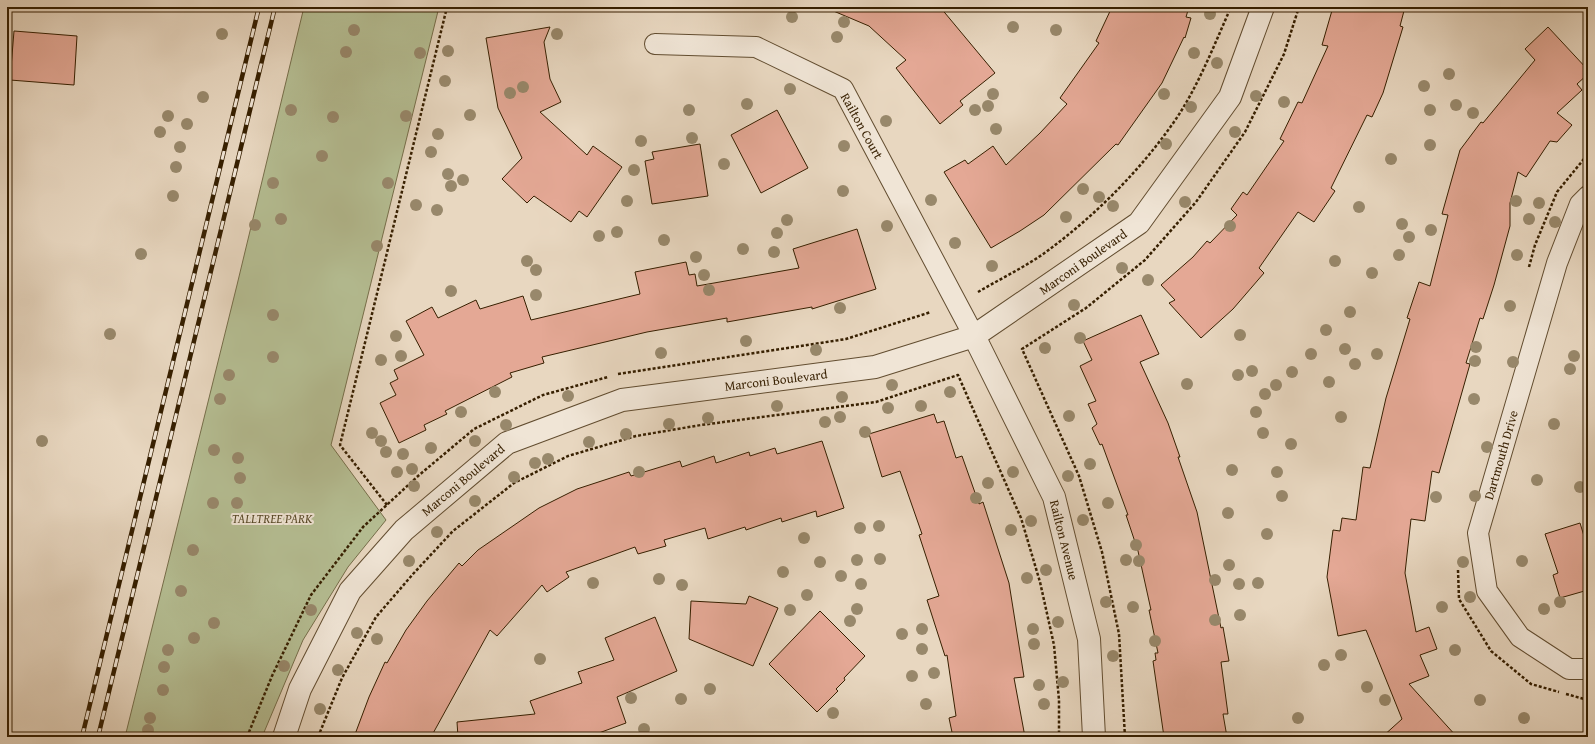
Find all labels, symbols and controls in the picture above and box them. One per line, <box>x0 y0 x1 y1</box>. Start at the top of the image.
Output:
street label: Railton Court <box>836 89 888 163</box>
street label: Marconi Boulevard <box>1035 225 1131 299</box>
street label: Marconi Boulevard <box>723 364 829 396</box>
street label: Dartmouth Drive <box>1479 408 1523 502</box>
street label: Marconi Boulevard <box>417 439 509 521</box>
street label: Railton Avenue <box>1045 498 1083 582</box>
park label: TALLTREE PARK <box>232 509 313 528</box>

